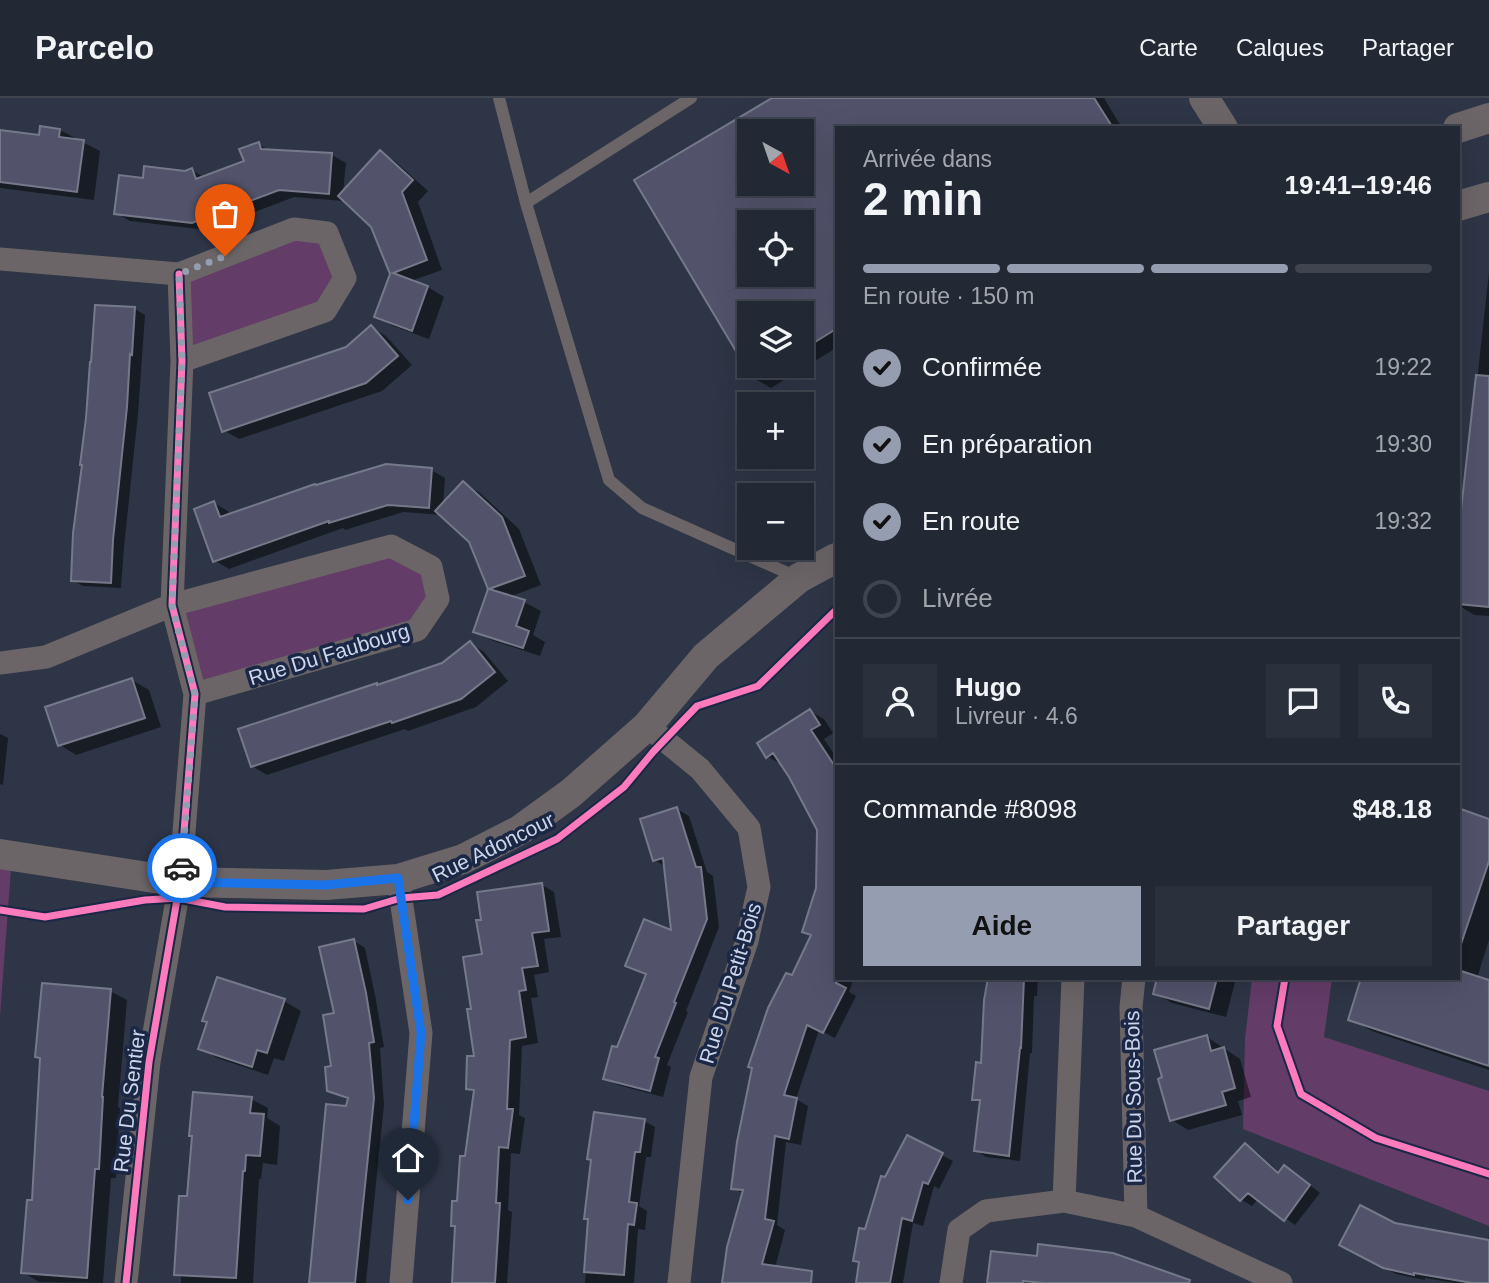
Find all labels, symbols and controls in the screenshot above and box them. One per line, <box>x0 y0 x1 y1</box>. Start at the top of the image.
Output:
text: Parcelo <box>35 29 154 66</box>
text: Carte <box>1139 34 1198 61</box>
text: Calques <box>1236 34 1324 61</box>
text: Partager <box>1362 34 1454 61</box>
north arrow <box>737 119 814 196</box>
map controls <box>737 119 814 560</box>
text: Arrivée dans <box>863 146 992 172</box>
text: 19:41–19:46 <box>1285 170 1432 200</box>
text: 2 min <box>863 173 983 225</box>
pin <box>195 184 255 256</box>
icon: bag <box>206 195 244 233</box>
button: locate <box>737 210 814 287</box>
text: En route · 150 m <box>863 283 1034 309</box>
button: layers <box>737 301 814 378</box>
icon: check <box>863 349 901 387</box>
text: Confirmée <box>922 352 1042 382</box>
text: 19:22 <box>1374 354 1432 380</box>
button: + <box>737 392 814 469</box>
icon: check <box>863 426 901 464</box>
text: En préparation <box>922 429 1093 459</box>
text: 19:30 <box>1374 431 1432 457</box>
button: − <box>737 483 814 560</box>
icon: check <box>863 503 901 541</box>
text: En route <box>922 506 1020 536</box>
text: 19:32 <box>1374 508 1432 534</box>
text: Livrée <box>922 583 993 613</box>
street label: Rue Du Faubourg <box>246 619 412 689</box>
button: person <box>863 664 937 738</box>
button: chat <box>1266 664 1340 738</box>
button: phone <box>1358 664 1432 738</box>
text: Hugo <box>955 672 1021 702</box>
text: Livreur · 4.6 <box>955 703 1078 729</box>
text: Commande #8098 <box>863 794 1077 824</box>
text: $48.18 <box>1352 794 1432 824</box>
street label: Rue Adoncour <box>428 807 558 887</box>
courier <box>147 833 217 903</box>
icon: car <box>163 849 201 887</box>
button: Aide <box>863 886 1141 966</box>
button: Partager <box>1155 886 1432 966</box>
street label: Rue Du Petit-Bois <box>695 900 765 1066</box>
street label: Rue Du Sous-Bois <box>1120 1010 1146 1184</box>
street label: Rue Du Sentier <box>109 1028 149 1174</box>
pin <box>378 1128 438 1200</box>
icon: home <box>389 1139 427 1177</box>

